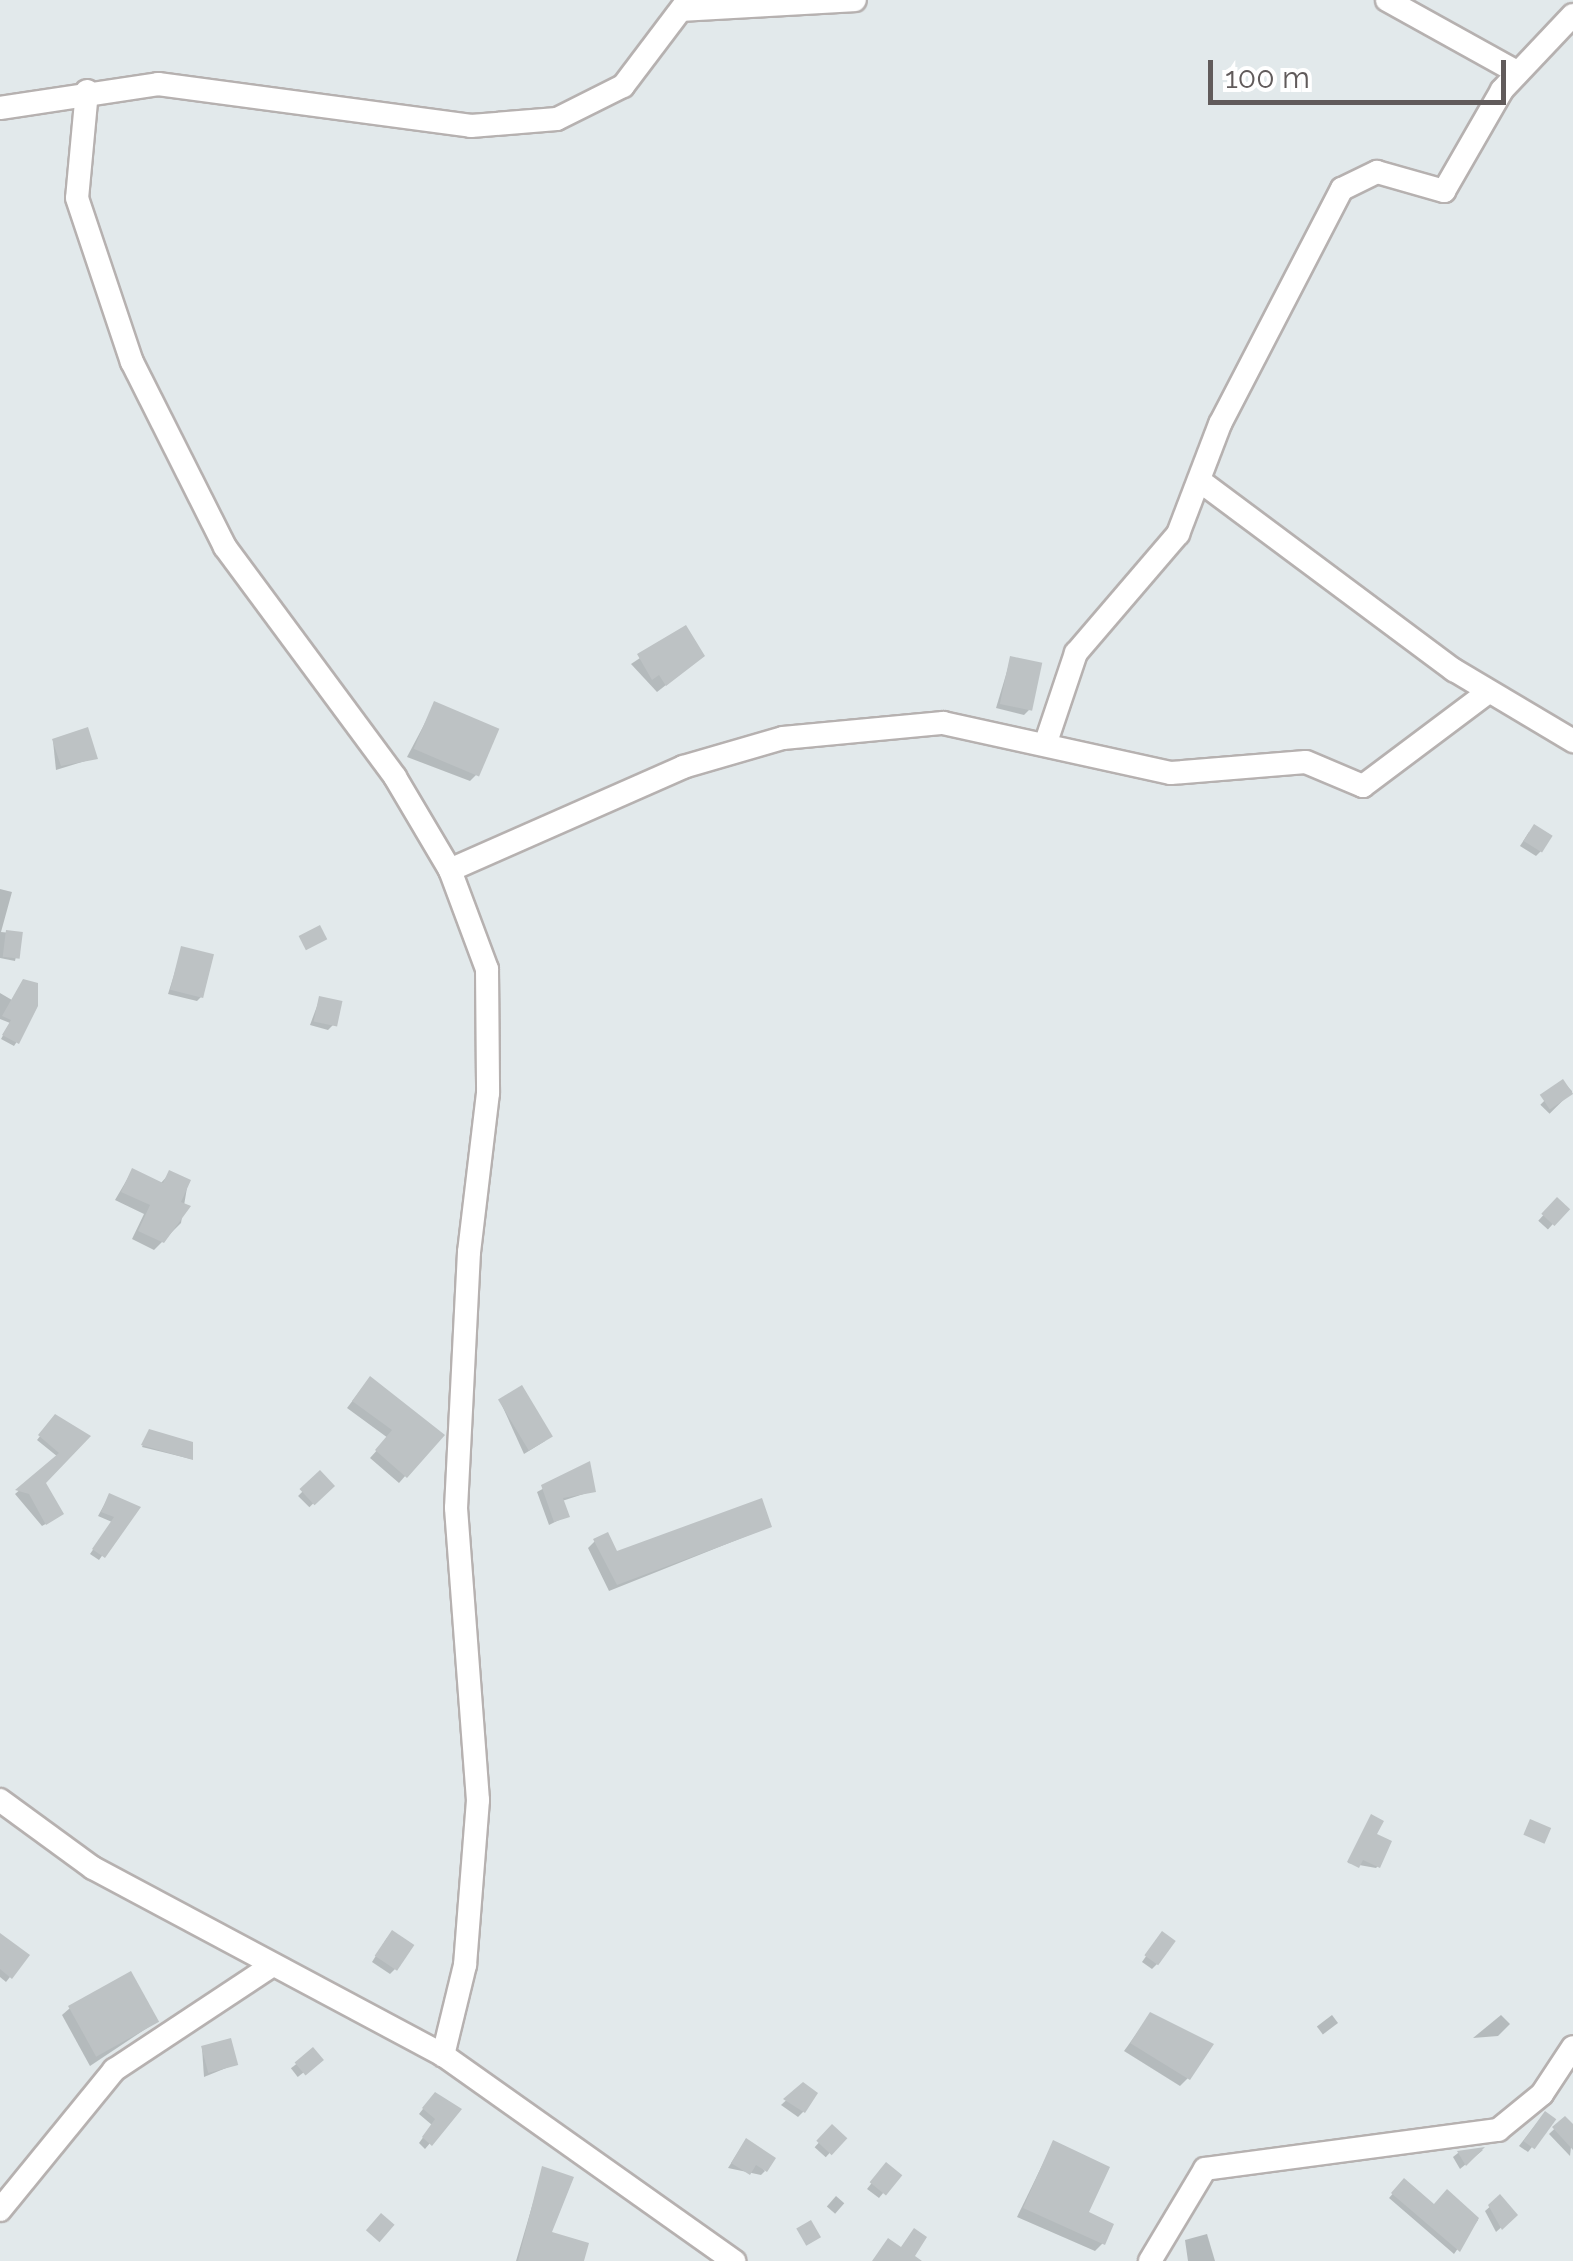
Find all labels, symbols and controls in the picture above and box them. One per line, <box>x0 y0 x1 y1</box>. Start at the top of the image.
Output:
scale bar <box>1213 40 1510 102</box>
text: 100 m <box>1225 60 1310 95</box>

